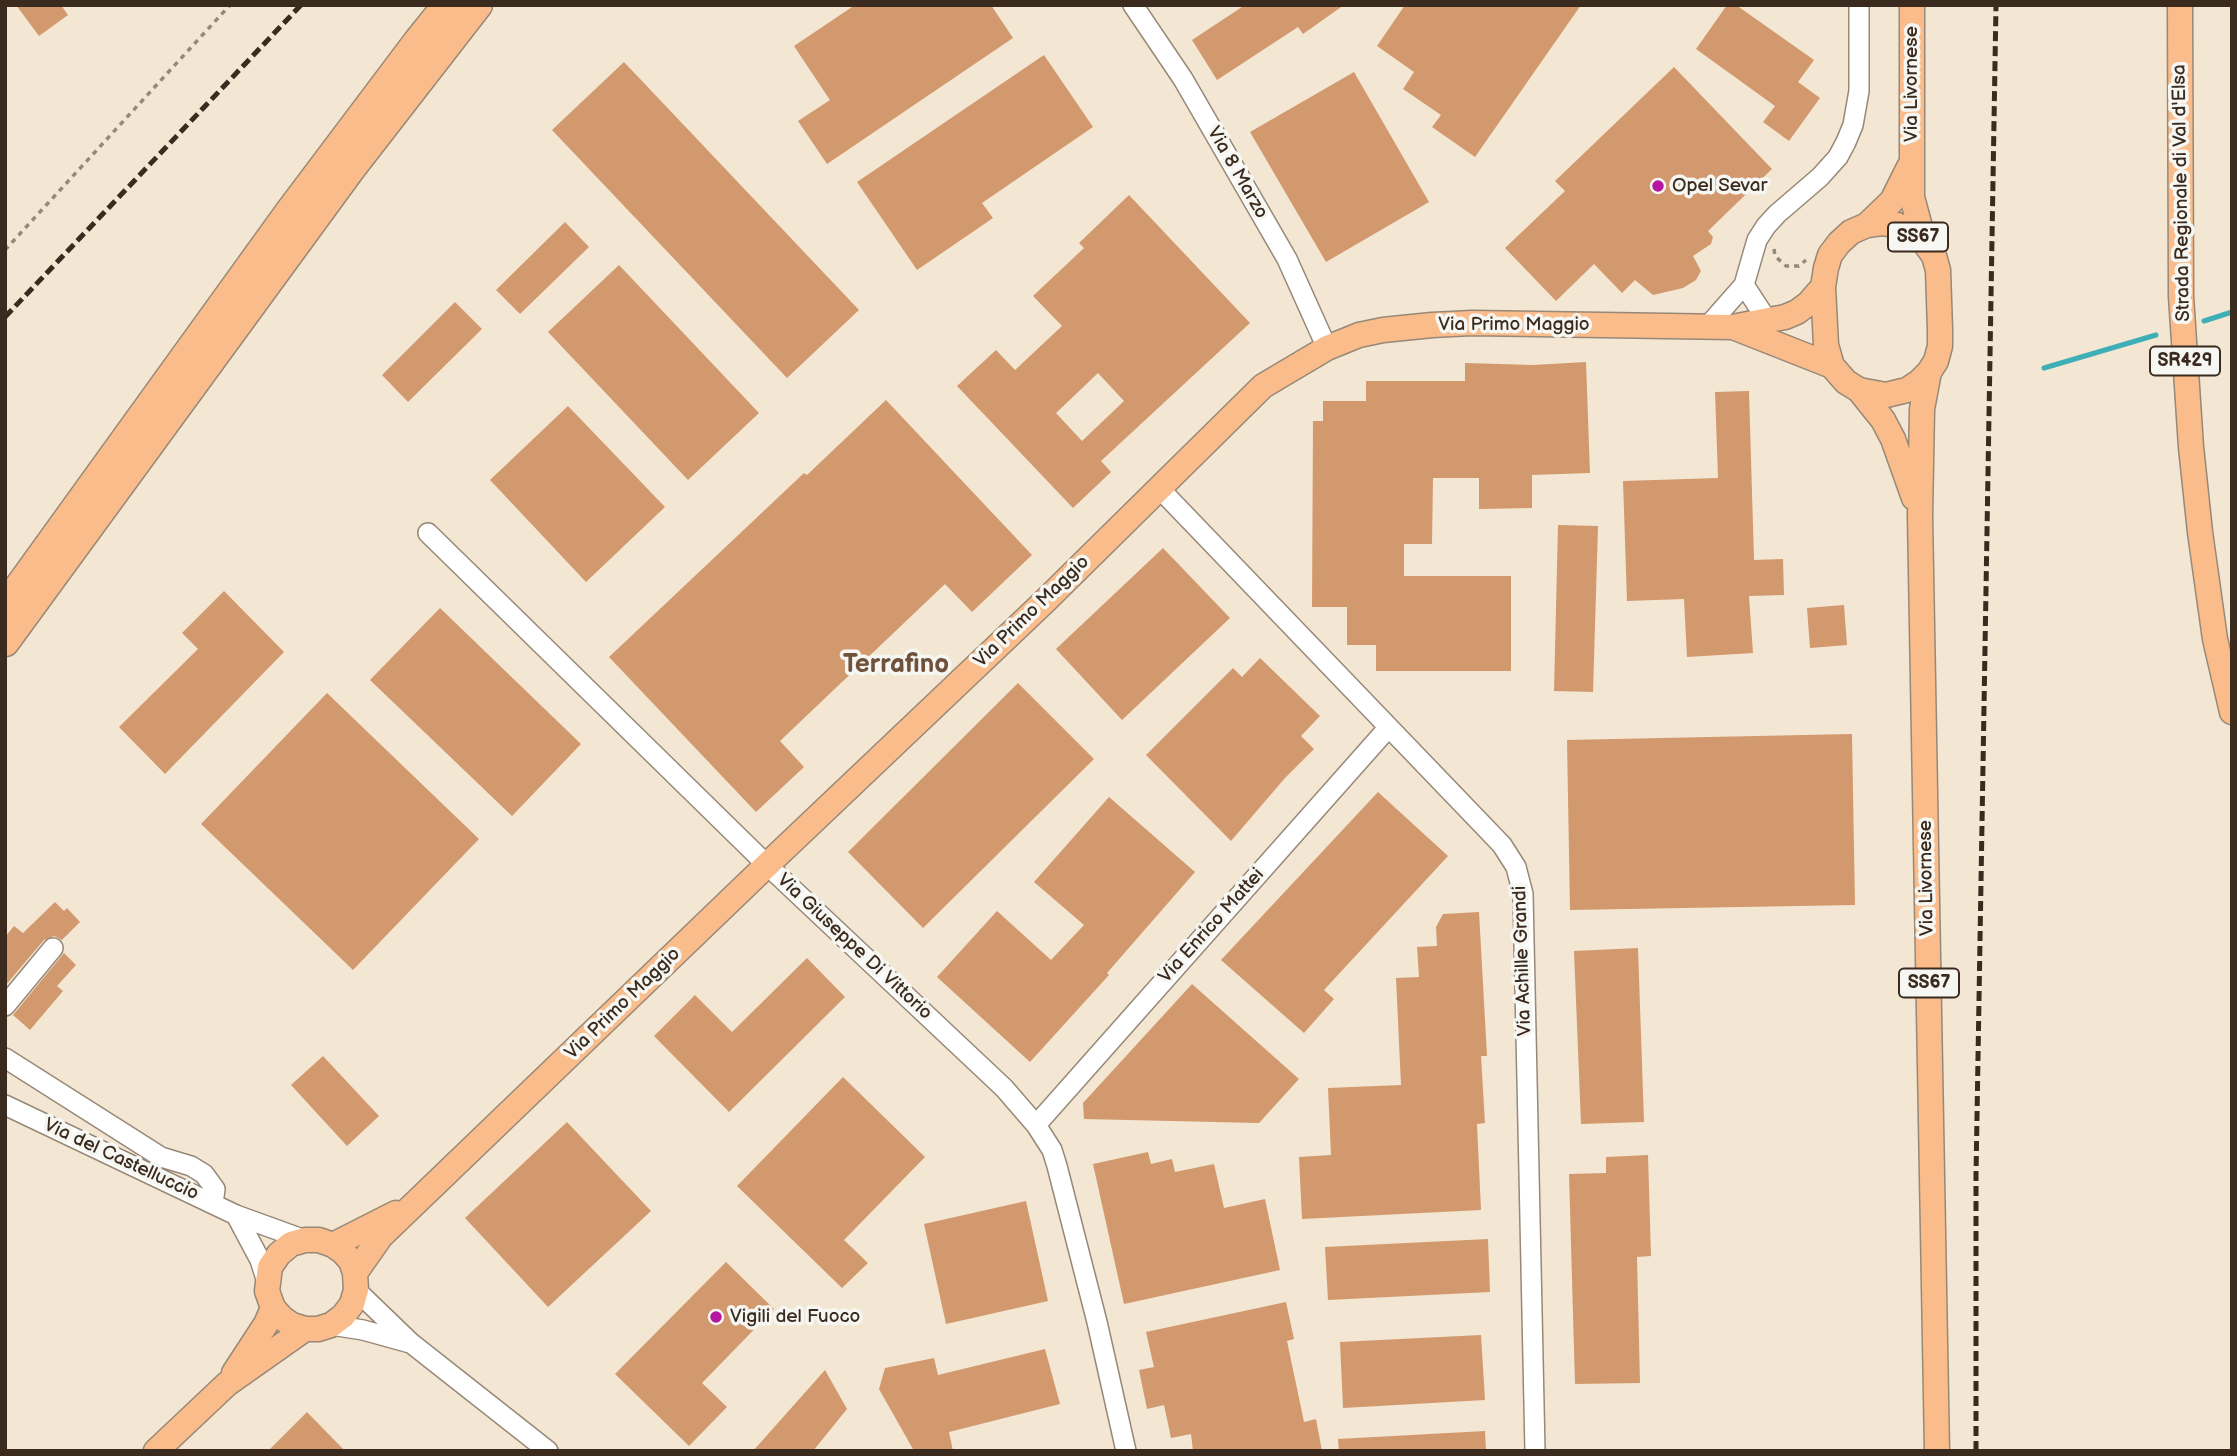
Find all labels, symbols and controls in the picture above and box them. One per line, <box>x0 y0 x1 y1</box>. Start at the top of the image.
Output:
street label: Via Livornese <box>1901 26 1923 142</box>
street label: Strada Regionale di Val d'Elsa <box>2168 64 2196 322</box>
street label: Via 8 Marzo <box>1202 123 1272 223</box>
place label: Opel Sevar <box>1672 175 1767 197</box>
marker: Opel Sevar <box>1650 178 1666 194</box>
road number: SS67 <box>1888 222 1948 251</box>
street label: Via Primo Maggio <box>1438 314 1590 336</box>
road number: SR429 <box>2150 346 2220 376</box>
street label: Via Primo Maggio <box>970 551 1094 673</box>
district label: Terrafino <box>843 649 949 681</box>
street label: Via Livornese <box>1915 820 1939 936</box>
street label: Via Enrico Mattei <box>1154 864 1270 988</box>
street label: Via Giuseppe Di Vittorio <box>772 869 936 1025</box>
street label: Via Achille Grandi <box>1509 885 1537 1037</box>
street label: Via Primo Maggio <box>561 943 685 1065</box>
road number: SS67 <box>1899 968 1959 998</box>
street label: Via del Castelluccio <box>40 1114 202 1206</box>
place label: Vigili del Fuoco <box>730 1306 860 1328</box>
marker: Vigili del Fuoco <box>708 1309 724 1325</box>

